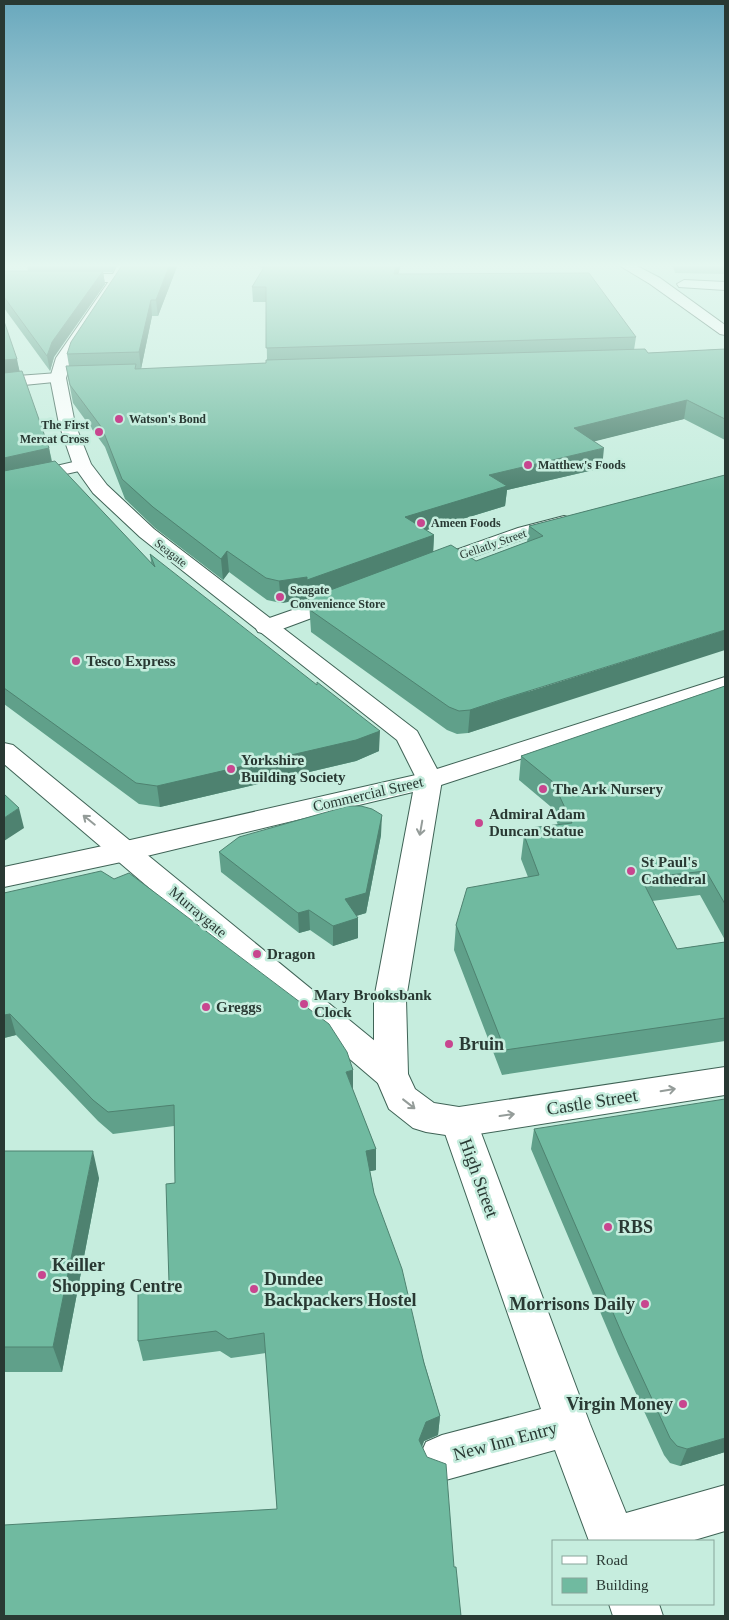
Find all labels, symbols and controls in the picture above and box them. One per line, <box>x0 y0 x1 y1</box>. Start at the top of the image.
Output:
place label: Watson's Bond <box>129 412 206 426</box>
marker: Watson's Bond <box>113 413 125 425</box>
place label: The First Mercat Cross <box>20 418 89 446</box>
marker: The First Mercat Cross <box>93 426 105 438</box>
place label: Matthew's Foods <box>538 458 626 472</box>
marker: Matthew's Foods <box>522 459 534 471</box>
place label: Ameen Foods <box>431 516 501 530</box>
marker: Ameen Foods <box>415 517 427 529</box>
street label: Gellatly Street <box>458 526 529 562</box>
street label: Seagate <box>152 536 190 570</box>
place label: Seagate Convenience Store <box>290 583 386 611</box>
marker: Seagate Convenience Store <box>274 591 286 603</box>
place label: Tesco Express <box>86 653 176 669</box>
marker: Tesco Express <box>70 655 82 667</box>
place label: Yorkshire Building Society <box>241 752 346 785</box>
marker: Yorkshire Building Society <box>225 763 237 775</box>
street label: Commercial Street <box>311 773 426 814</box>
place label: The Ark Nursery <box>553 781 663 797</box>
marker: The Ark Nursery <box>537 783 549 795</box>
place label: Admiral Adam Duncan Statue <box>489 806 586 839</box>
one-way arrow <box>82 815 95 826</box>
marker: Admiral Adam Duncan Statue <box>473 817 485 829</box>
one-way arrow <box>415 820 425 836</box>
place label: St Paul's Cathedral <box>641 854 706 887</box>
marker: St Paul's Cathedral <box>625 865 637 877</box>
street label: Murraygate <box>166 883 230 941</box>
place label: Dragon <box>267 946 316 962</box>
marker: Dragon <box>251 948 263 960</box>
place label: Mary Brooksbank Clock <box>314 987 432 1020</box>
marker: Mary Brooksbank Clock <box>298 998 310 1010</box>
place label: Greggs <box>216 999 262 1015</box>
marker: Greggs <box>200 1001 212 1013</box>
place label: Bruin <box>459 1034 504 1054</box>
marker: Bruin <box>443 1038 455 1050</box>
street label: Castle Street <box>545 1085 639 1119</box>
one-way arrow <box>659 1085 675 1095</box>
one-way arrow <box>402 1099 415 1110</box>
one-way arrow <box>499 1109 515 1119</box>
street label: High Street <box>455 1136 503 1220</box>
place label: RBS <box>618 1217 653 1237</box>
marker: RBS <box>602 1221 614 1233</box>
place label: Keiller Shopping Centre <box>52 1255 182 1296</box>
marker: Keiller Shopping Centre <box>36 1269 48 1281</box>
place label: Dundee Backpackers Hostel <box>264 1269 417 1310</box>
marker: Dundee Backpackers Hostel <box>248 1283 260 1295</box>
place label: Morrisons Daily <box>510 1294 635 1314</box>
marker: Morrisons Daily <box>639 1298 651 1310</box>
place label: Virgin Money <box>566 1394 673 1414</box>
marker: Virgin Money <box>677 1398 689 1410</box>
street label: New Inn Entry <box>451 1417 559 1465</box>
legend <box>552 1540 714 1605</box>
text: Road <box>596 1552 628 1568</box>
text: Building <box>596 1577 649 1593</box>

